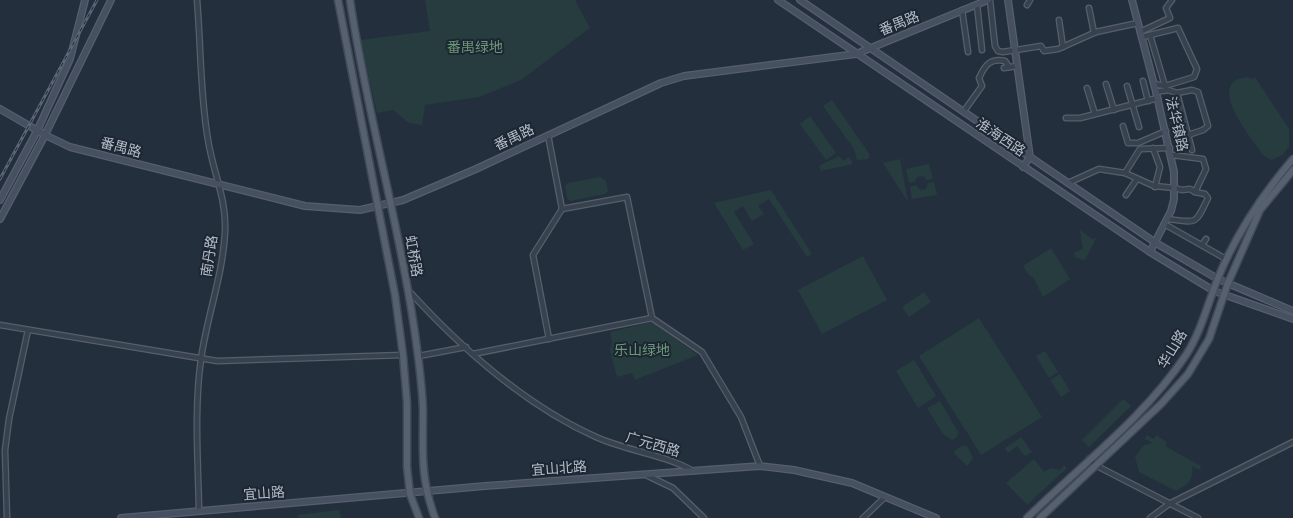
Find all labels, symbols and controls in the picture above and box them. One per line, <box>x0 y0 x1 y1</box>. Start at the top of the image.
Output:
street label: 番禺路 <box>877 8 921 38</box>
park label: 番禺绿地 <box>447 39 503 55</box>
street label: 法华镇路 <box>1163 95 1191 153</box>
street label: 淮海西路 <box>973 115 1029 159</box>
street label: 番禺路 <box>492 121 536 153</box>
street label: 番禺路 <box>99 134 143 160</box>
street label: 南丹路 <box>198 234 220 278</box>
street label: 虹桥路 <box>402 234 426 278</box>
street label: 华山路 <box>1154 327 1190 371</box>
park label: 乐山绿地 <box>614 342 670 358</box>
street label: 广元西路 <box>624 429 682 459</box>
street label: 宜山北路 <box>531 458 587 478</box>
street label: 宜山路 <box>242 484 286 502</box>

